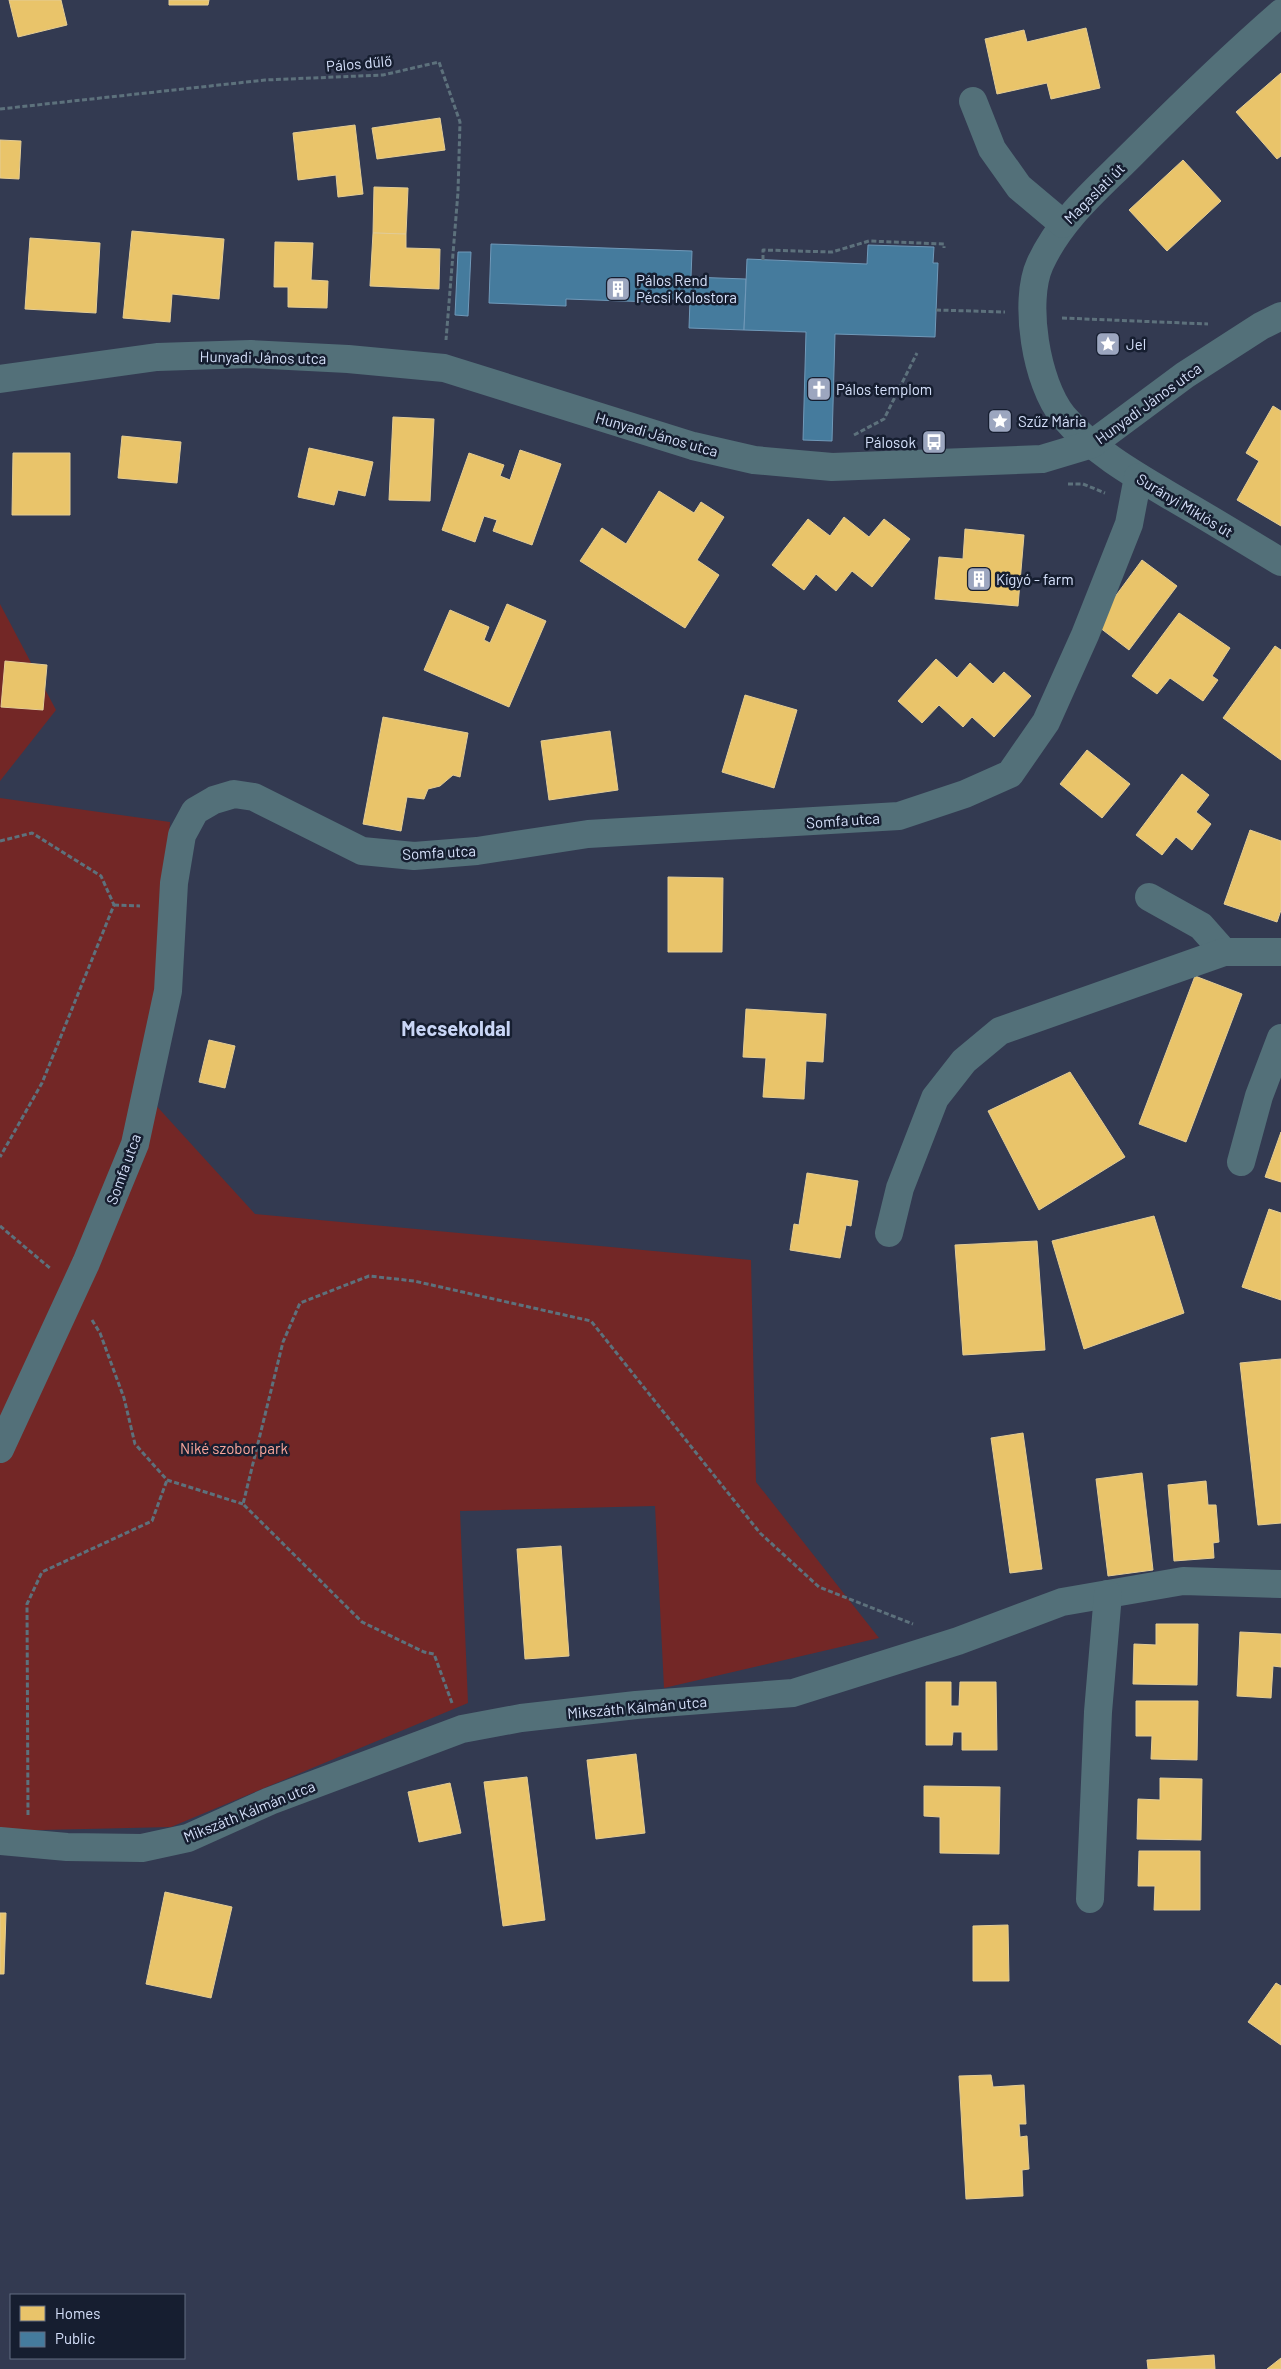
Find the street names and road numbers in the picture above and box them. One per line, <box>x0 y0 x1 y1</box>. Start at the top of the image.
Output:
street label: Pálos dűlő <box>325 51 393 75</box>
street label: Magaslati út <box>1060 159 1128 227</box>
street label: Hunyadi János utca <box>200 347 326 367</box>
street label: Hunyadi János utca <box>1091 358 1205 448</box>
street label: Hunyadi János utca <box>594 408 720 460</box>
street label: Surányi Miklós út <box>1134 469 1236 541</box>
street label: Somfa utca <box>806 808 880 832</box>
street label: Somfa utca <box>402 841 476 863</box>
street label: Somfa utca <box>102 1131 144 1207</box>
street label: Mikszáth Kálmán utca <box>566 1692 708 1722</box>
street label: Mikszáth Kálmán utca <box>181 1776 317 1846</box>

